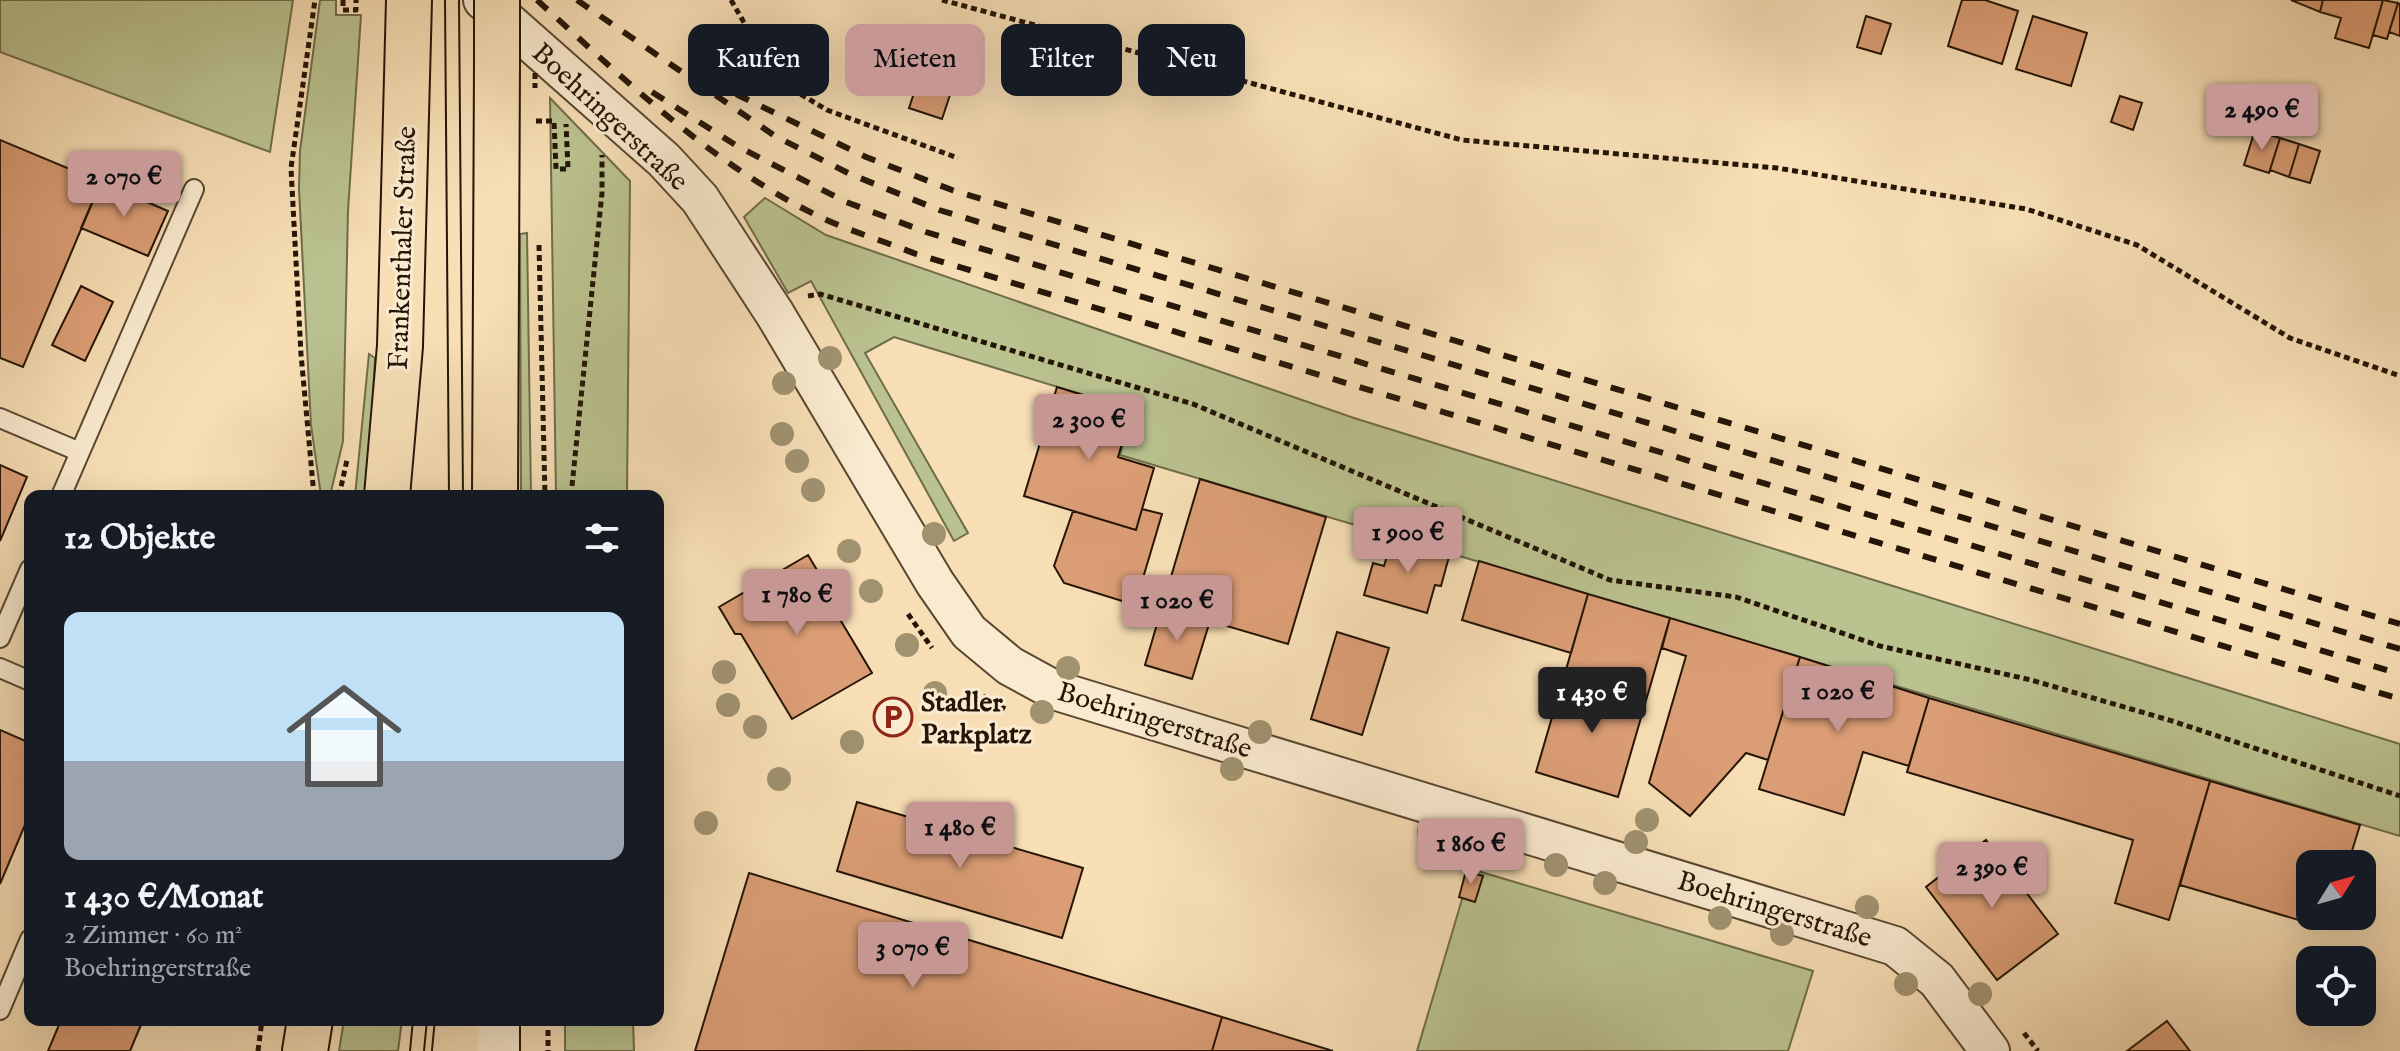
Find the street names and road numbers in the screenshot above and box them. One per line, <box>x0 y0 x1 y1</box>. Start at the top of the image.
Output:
street label: Boehringerstraße <box>524 36 695 199</box>
street label: Frankenthaler Straße <box>382 125 425 371</box>
street label: Boehringerstraße <box>1053 675 1256 768</box>
street label: Boehringerstraße <box>1673 864 1876 957</box>

